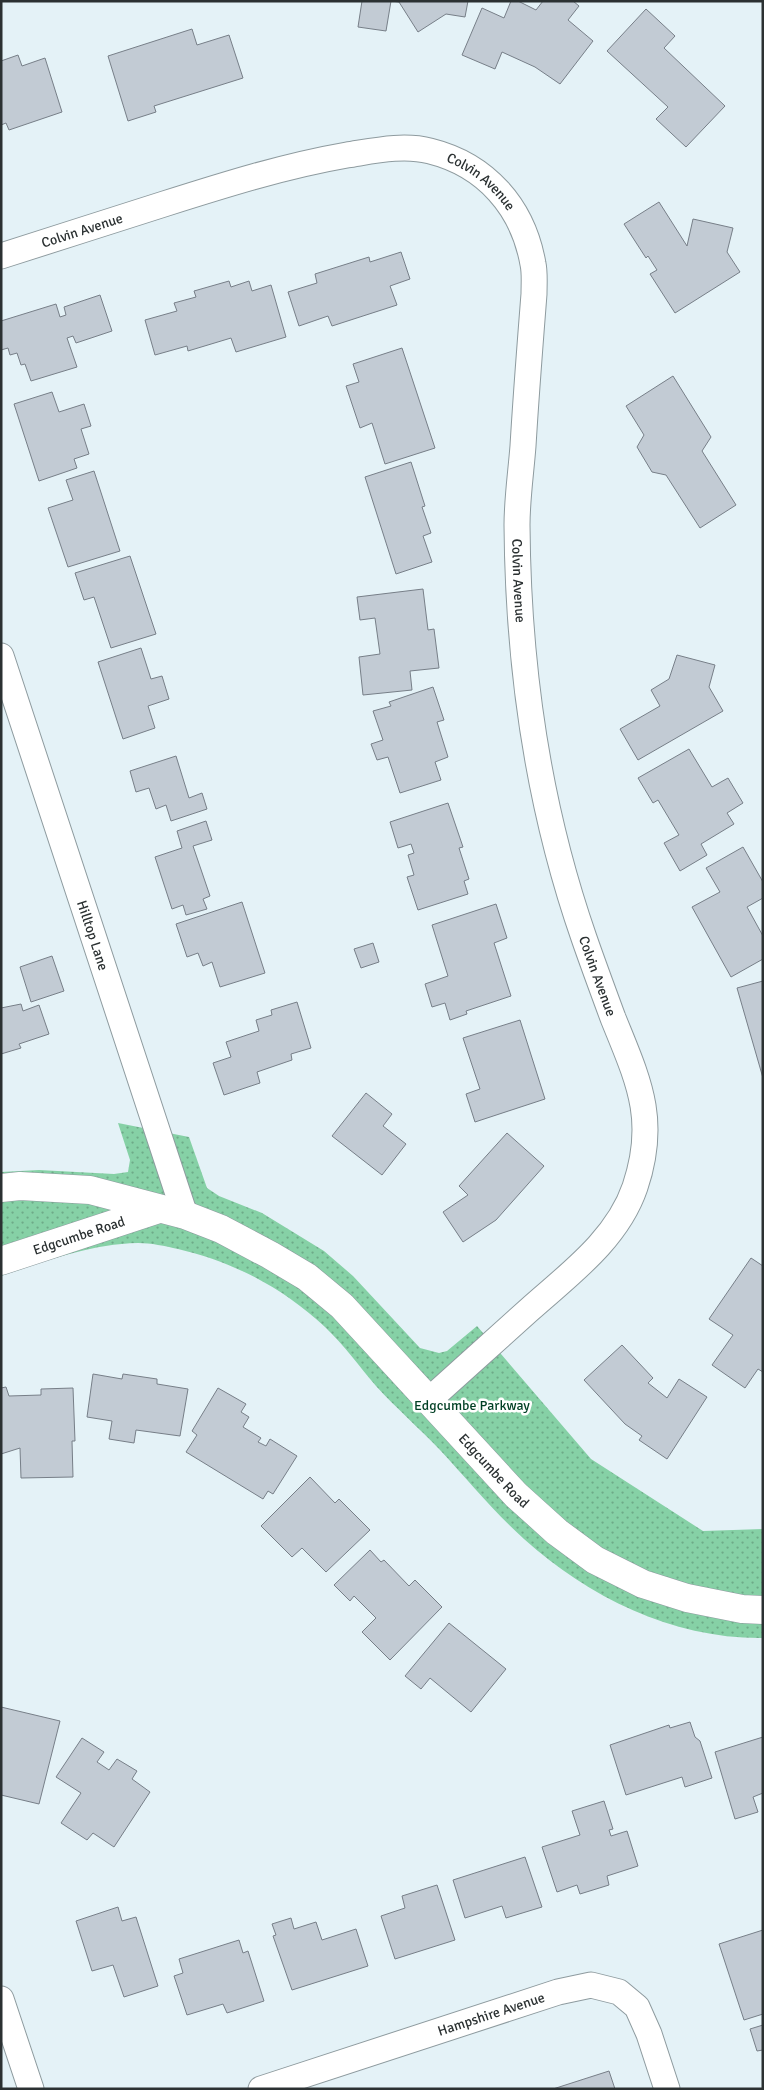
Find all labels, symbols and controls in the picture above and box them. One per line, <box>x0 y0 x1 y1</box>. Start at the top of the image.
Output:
street label: Colvin Avenue <box>444 149 519 213</box>
street label: Colvin Avenue <box>39 209 125 251</box>
street label: Colvin Avenue <box>509 538 529 623</box>
street label: Hilltop Lane <box>73 898 112 972</box>
street label: Colvin Avenue <box>575 934 620 1019</box>
street label: Edgcumbe Road <box>31 1212 127 1258</box>
park label: Edgcumbe Parkway <box>414 1397 530 1414</box>
street label: Edgcumbe Road <box>455 1430 533 1511</box>
street label: Hampshire Avenue <box>435 1988 547 2039</box>

